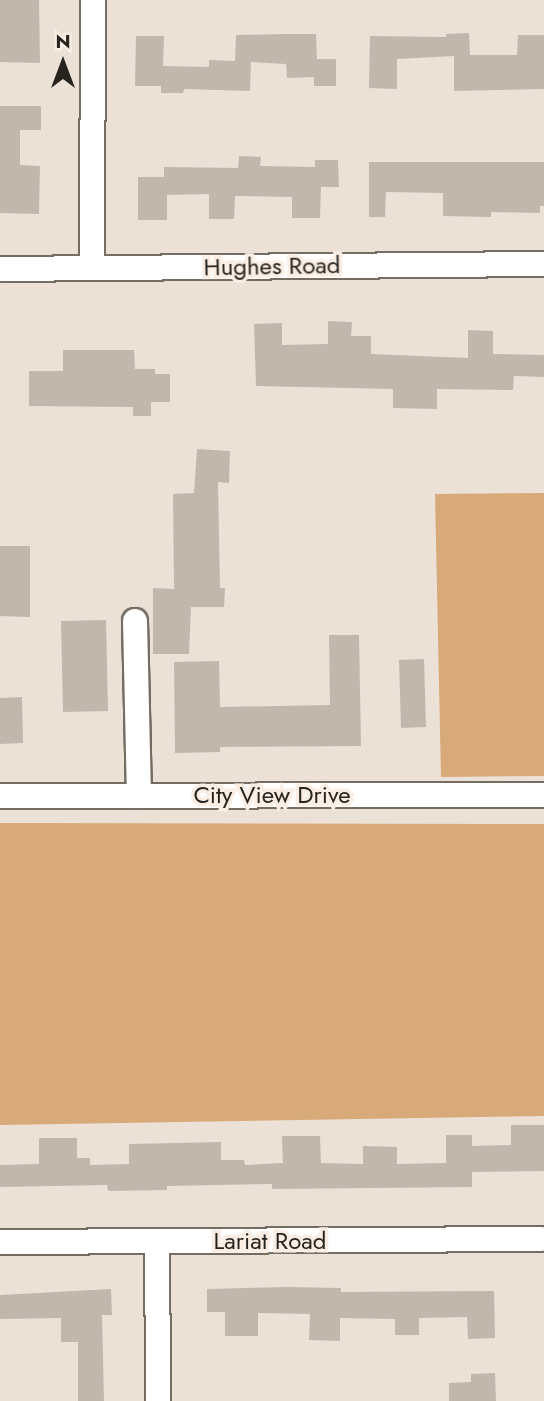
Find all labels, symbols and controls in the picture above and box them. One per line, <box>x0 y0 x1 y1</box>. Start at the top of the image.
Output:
north arrow <box>28 28 98 98</box>
text: N <box>55 28 71 55</box>
street label: Hughes Road <box>203 250 341 282</box>
street label: City View Drive <box>193 781 351 809</box>
street label: Lariat Road <box>213 1227 327 1255</box>

